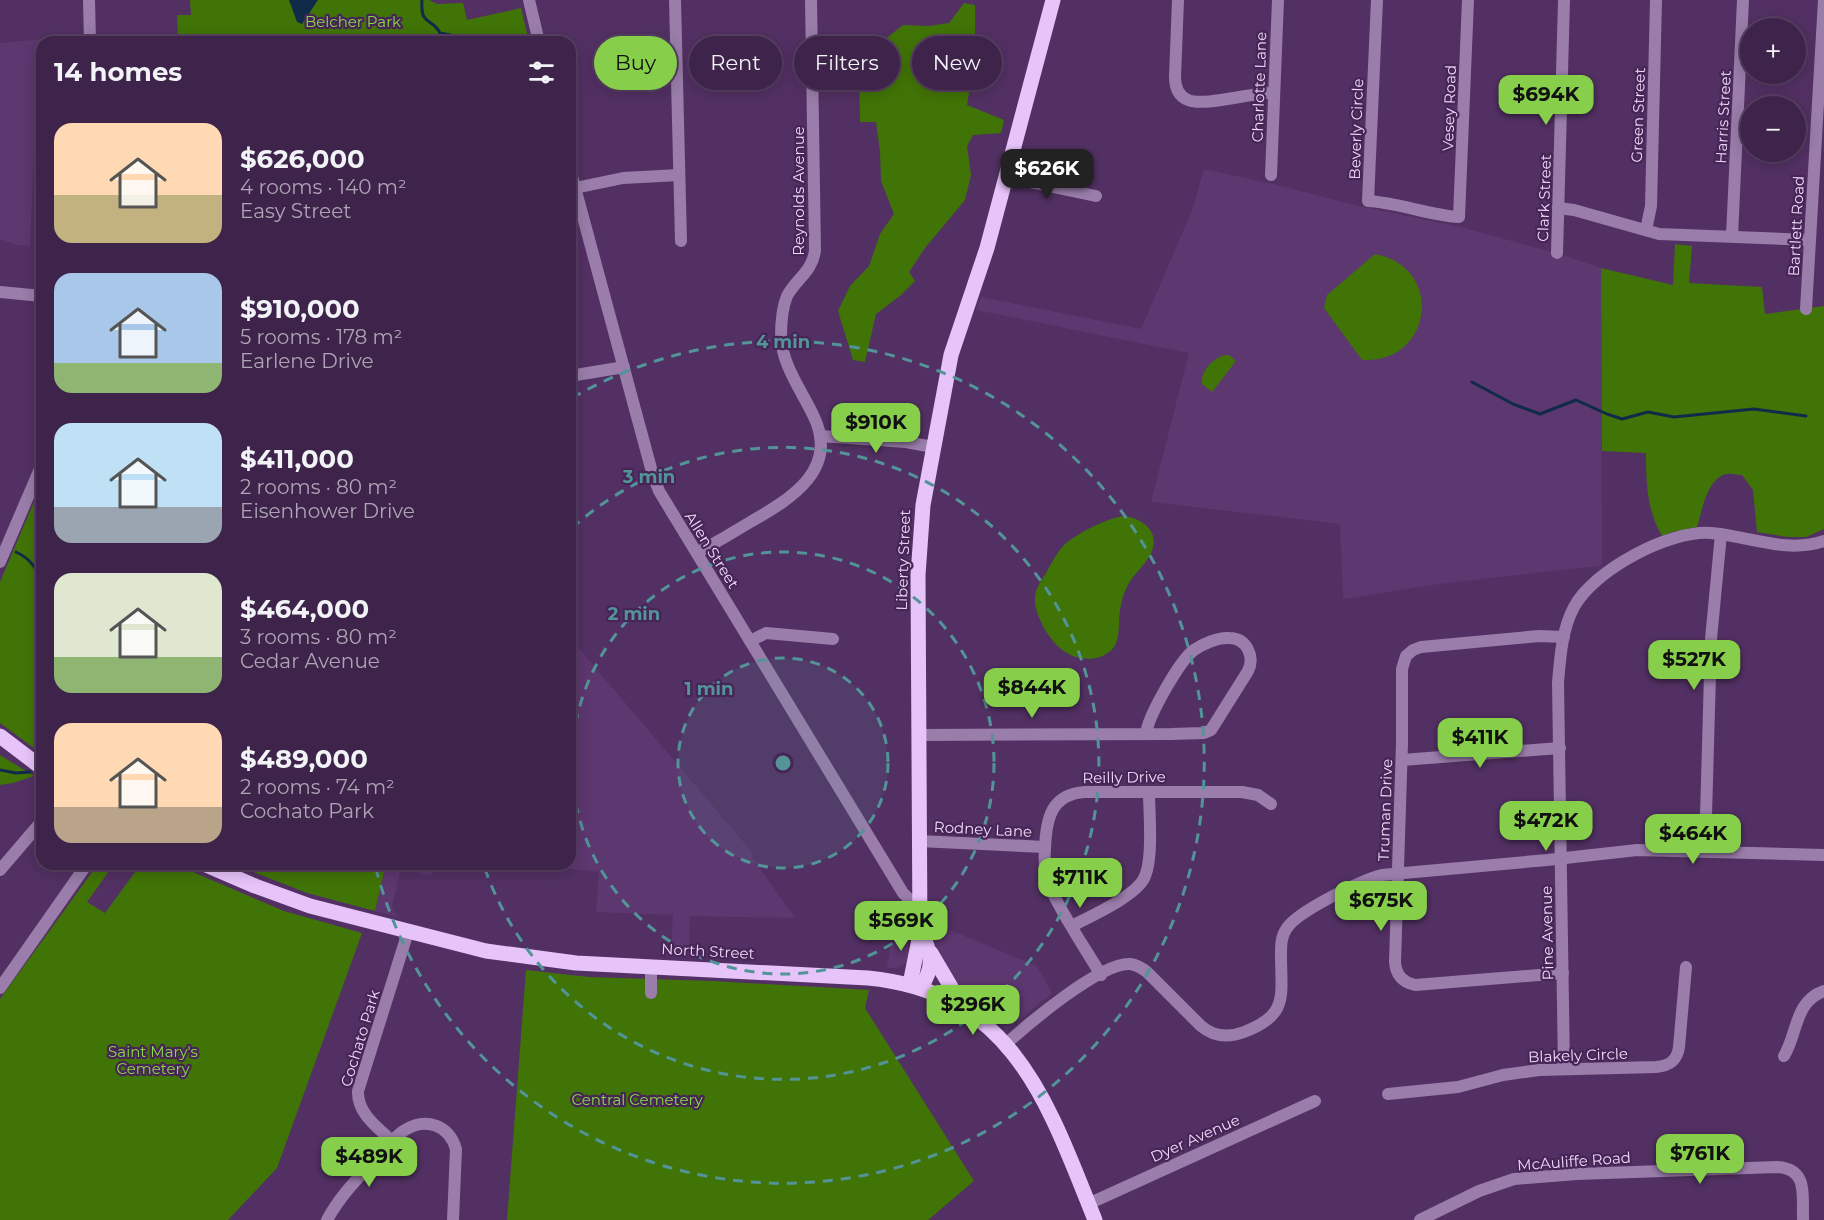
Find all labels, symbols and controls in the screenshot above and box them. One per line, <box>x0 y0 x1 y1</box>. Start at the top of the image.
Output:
park label: Belcher Park <box>305 12 401 31</box>
map controls <box>1740 18 1806 162</box>
button: + <box>1740 18 1806 84</box>
street label: Charlotte Lane <box>1248 31 1270 143</box>
chip: Buy <box>594 36 677 90</box>
chip: Rent <box>689 36 782 90</box>
chip: Filters <box>794 36 900 90</box>
chip: New <box>912 36 1002 90</box>
text: 14 homes <box>54 56 182 88</box>
icon: filters <box>525 56 558 89</box>
street label: Vesey Road <box>1438 65 1460 151</box>
street label: Green Street <box>1627 67 1649 163</box>
street label: Harris Street <box>1711 70 1735 164</box>
pin: $694K <box>1504 75 1588 126</box>
street label: Beverly Circle <box>1345 78 1367 180</box>
text: $694K <box>1513 82 1579 106</box>
button: − <box>1740 96 1806 162</box>
street label: Reynolds Avenue <box>789 126 808 256</box>
text: $626,000 <box>240 143 365 175</box>
icon: home <box>102 147 174 219</box>
pin: $626K <box>1005 149 1089 200</box>
street label: Clark Street <box>1533 154 1555 242</box>
text: $626K <box>1015 156 1079 180</box>
text: 4 rooms · 140 m² <box>240 175 407 199</box>
street label: Bartlett Road <box>1784 175 1808 277</box>
text: Easy Street <box>240 199 351 223</box>
text: $910,000 <box>240 293 360 325</box>
icon: home <box>102 297 174 369</box>
text: 5 rooms · 178 m² <box>240 325 402 349</box>
text: 4 min <box>756 331 810 353</box>
text: Earlene Drive <box>240 349 374 373</box>
pin: $910K <box>834 403 918 454</box>
text: $910K <box>845 410 907 434</box>
text: $411,000 <box>240 443 354 475</box>
icon: home <box>102 447 174 519</box>
text: 3 min <box>622 466 675 488</box>
text: 2 rooms · 80 m² <box>240 475 397 499</box>
text: Eisenhower Drive <box>240 499 415 523</box>
street label: Allen Street <box>681 508 743 592</box>
street label: Liberty Street <box>892 509 914 611</box>
text: $464,000 <box>240 593 369 625</box>
icon: home <box>102 597 174 669</box>
text: 2 min <box>608 603 660 625</box>
text: 3 rooms · 80 m² <box>240 625 397 649</box>
pin: $527K <box>1652 640 1736 691</box>
text: $527K <box>1662 647 1726 671</box>
text: Cedar Avenue <box>240 649 380 673</box>
pin: $844K <box>990 668 1074 719</box>
text: $844K <box>998 675 1066 699</box>
text: 1 min <box>685 678 733 700</box>
pin: $411K <box>1438 718 1522 769</box>
text: $411K <box>1452 725 1508 749</box>
text: $489,000 <box>240 743 368 775</box>
icon: home <box>102 747 174 819</box>
centre of rings <box>773 753 793 773</box>
street label: Truman Drive <box>1374 758 1396 862</box>
street label: Reilly Drive <box>1082 767 1166 787</box>
text: 2 rooms · 74 m² <box>240 775 395 799</box>
text: Cochato Park <box>240 799 374 823</box>
pin: $472K <box>1504 801 1588 852</box>
text: $472K <box>1514 808 1578 832</box>
pin: $464K <box>1651 814 1735 865</box>
street label: Rodney Lane <box>933 817 1033 841</box>
text: $464K <box>1659 821 1727 845</box>
pin: $711K <box>1038 858 1122 909</box>
text: $711K <box>1052 865 1108 889</box>
pin: $675K <box>1339 881 1423 932</box>
street label: Pine Avenue <box>1537 886 1557 980</box>
text: $675K <box>1349 888 1413 912</box>
pin: $569K <box>859 901 943 952</box>
text: $569K <box>869 908 933 932</box>
street label: North Street <box>661 939 755 963</box>
pin: $296K <box>931 985 1015 1036</box>
street label: Cochato Park <box>336 987 384 1089</box>
text: $296K <box>941 992 1005 1016</box>
park label: Saint Mary's Cemetery <box>108 1042 198 1078</box>
street label: Blakely Circle <box>1528 1044 1628 1066</box>
park label: Central Cemetery <box>571 1090 703 1109</box>
street label: Dyer Avenue <box>1147 1110 1243 1166</box>
pin: $761K <box>1658 1134 1742 1185</box>
pin: $489K <box>327 1137 411 1188</box>
text: $761K <box>1670 1141 1730 1165</box>
text: $489K <box>335 1144 403 1168</box>
street label: McAuliffe Road <box>1517 1148 1631 1174</box>

